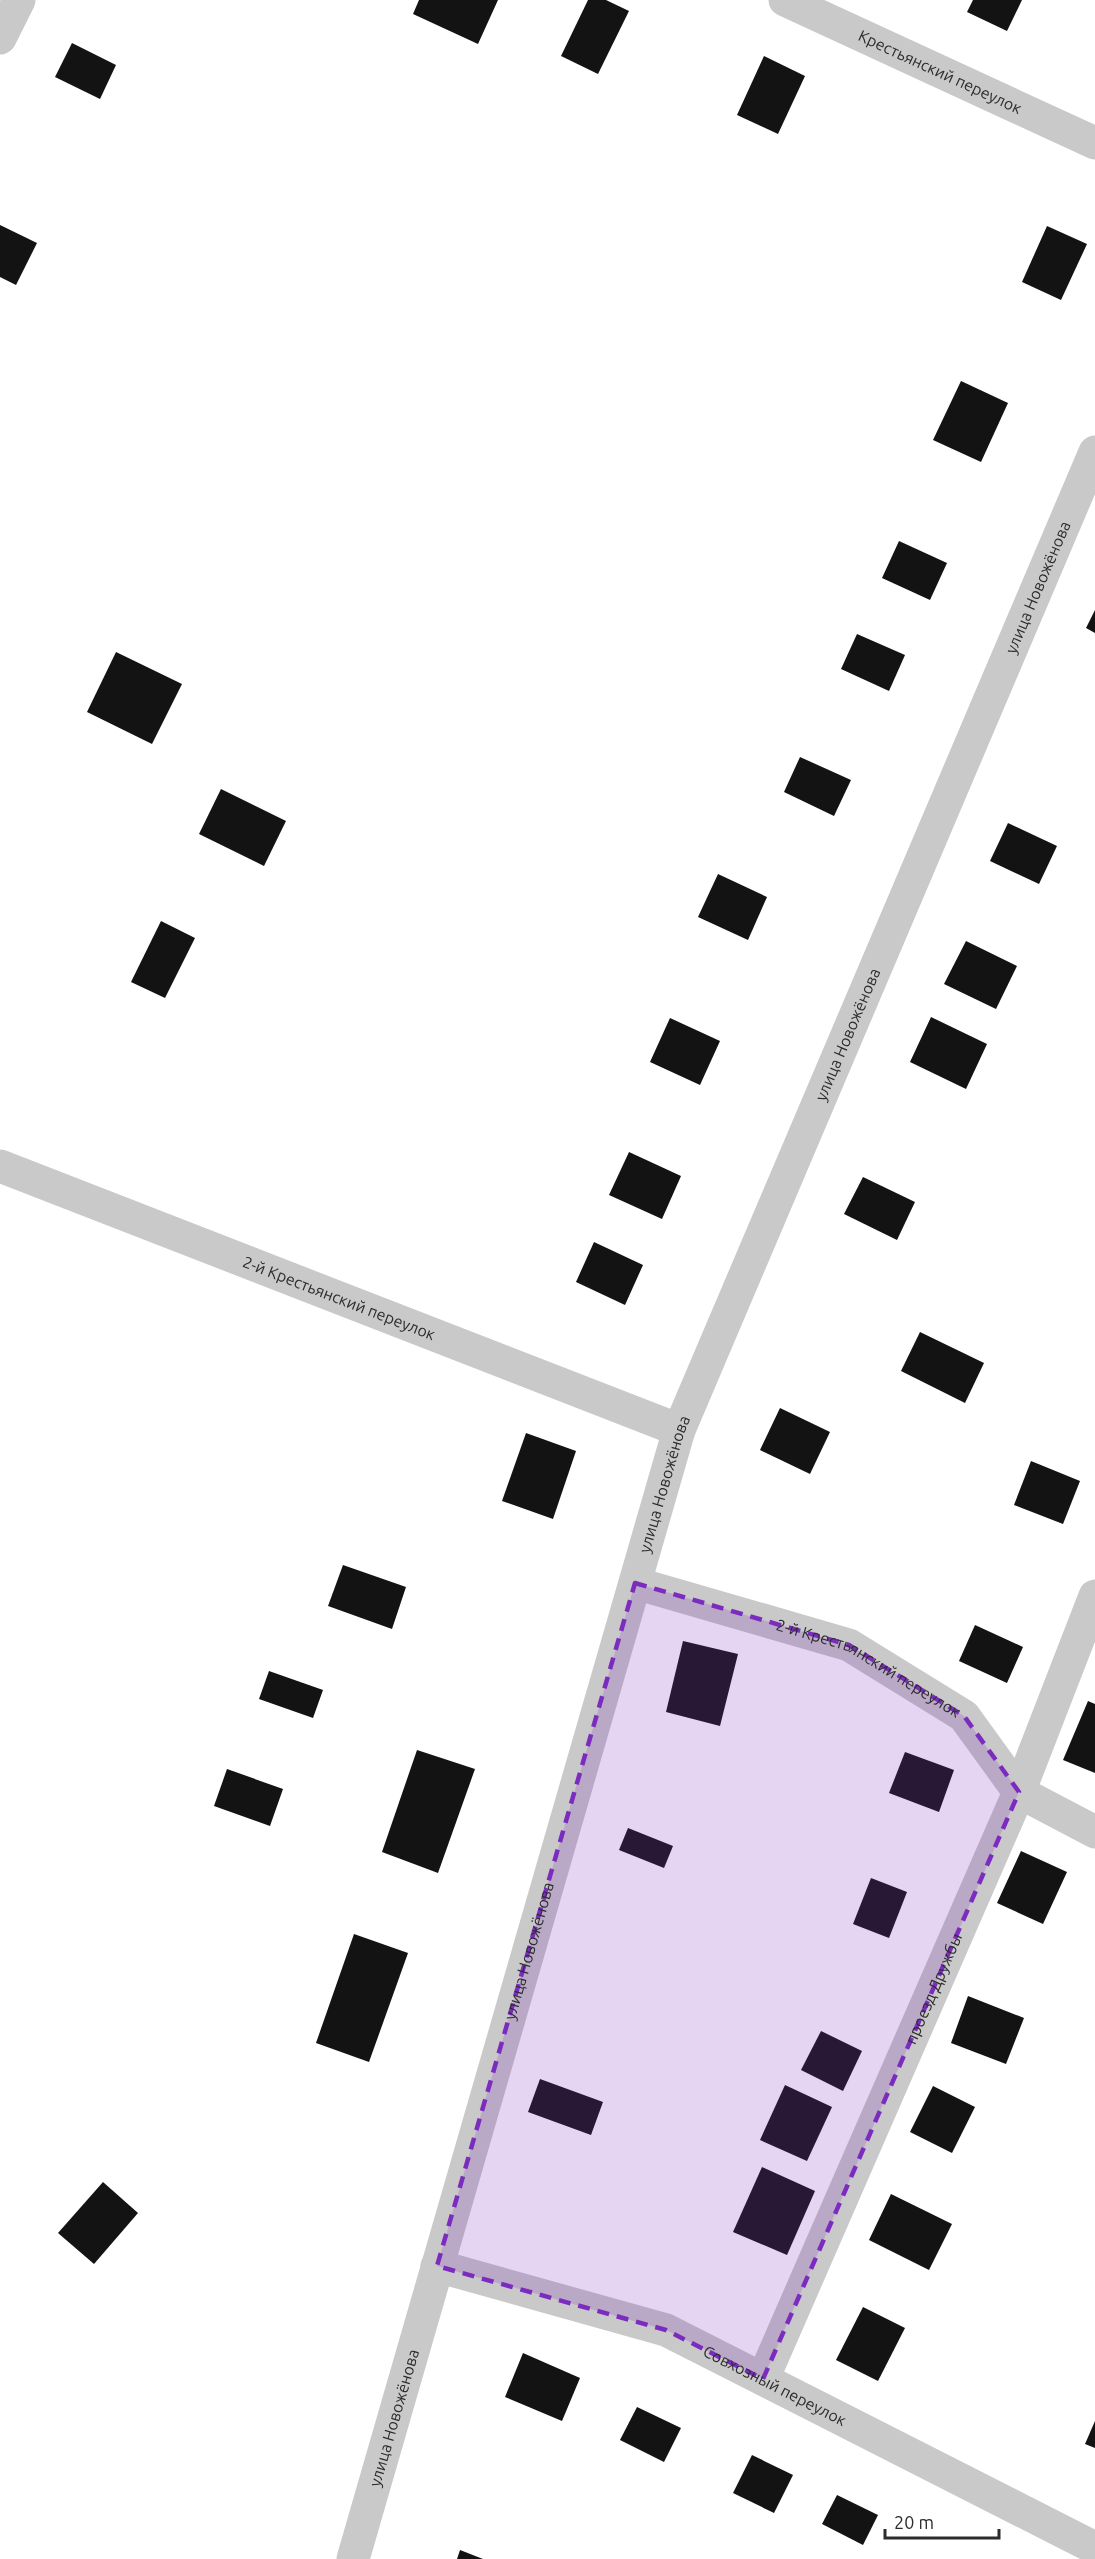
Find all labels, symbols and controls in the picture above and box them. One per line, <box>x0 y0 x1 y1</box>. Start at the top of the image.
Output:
street label: Крестьянский переулок <box>856 26 1025 117</box>
street label: улица Новожёнова <box>1001 518 1074 656</box>
street label: улица Новожёнова <box>811 965 883 1103</box>
street label: 2-й Крестьянский переулок <box>241 1252 438 1343</box>
street label: улица Новожёнова <box>635 1413 693 1555</box>
street label: 2-й Крестьянский переулок <box>774 1615 964 1721</box>
street label: улица Новожёнова <box>500 1880 557 2022</box>
street label: проезд Дружбы <box>901 1930 965 2047</box>
street label: Совхозный переулок <box>700 2342 849 2429</box>
street label: улица Новожёнова <box>365 2347 422 2489</box>
scale bar <box>885 2502 999 2540</box>
text: 20 m <box>894 2512 934 2532</box>

